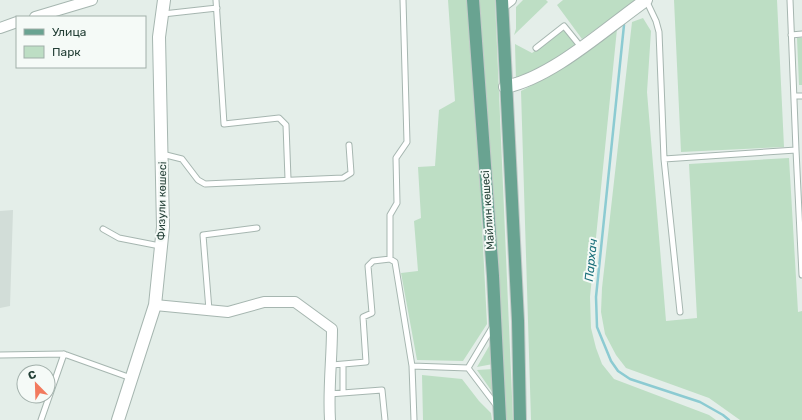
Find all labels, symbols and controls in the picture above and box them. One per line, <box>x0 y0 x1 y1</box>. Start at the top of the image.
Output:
legend <box>16 16 146 68</box>
text: Улица <box>52 25 86 39</box>
text: Парк <box>52 45 81 59</box>
street label: Физули көшесі <box>155 161 169 241</box>
street label: Майлин көшесі <box>479 170 497 250</box>
water label: Пархач <box>582 238 600 282</box>
north arrow <box>16 364 56 404</box>
text: С <box>26 368 39 383</box>

